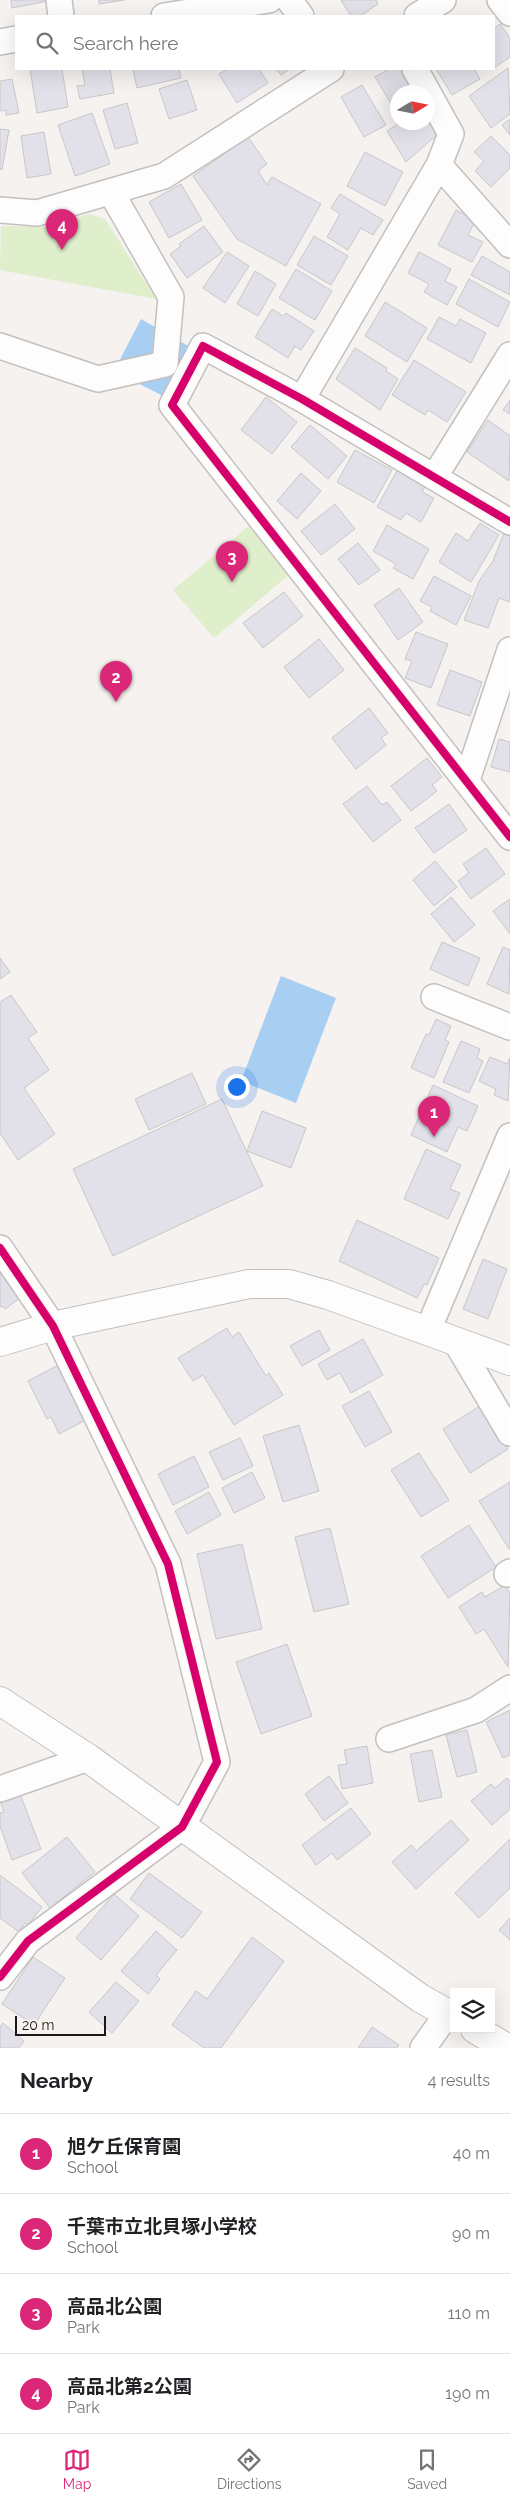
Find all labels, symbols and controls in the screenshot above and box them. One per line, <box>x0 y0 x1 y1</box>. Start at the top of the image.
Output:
search box <box>15 15 495 70</box>
icon: search <box>33 29 61 57</box>
text: Search here <box>73 32 179 54</box>
north arrow <box>390 85 435 130</box>
pin: 4 <box>46 209 78 250</box>
pin: 3 <box>216 541 248 582</box>
pin: 2 <box>100 661 132 702</box>
your location <box>224 1074 250 1100</box>
pin: 1 <box>418 1096 450 1137</box>
map controls <box>450 1988 495 2033</box>
button: layers <box>450 1988 495 2033</box>
scale bar <box>15 2013 106 2036</box>
text: 20 m <box>22 2017 54 2033</box>
text: Nearby <box>20 2068 93 2093</box>
text: 4 results <box>428 2071 490 2090</box>
text: 旭ケ丘保育園 <box>67 2135 181 2157</box>
text: 1 <box>32 2144 40 2163</box>
text: 40 m <box>453 2144 490 2163</box>
text: School <box>67 2158 118 2177</box>
text: 千葉市立北貝塚小学校 <box>67 2215 257 2237</box>
text: 2 <box>31 2224 41 2243</box>
text: 90 m <box>452 2224 490 2243</box>
text: School <box>67 2238 118 2257</box>
text: 高品北公園 <box>67 2295 162 2317</box>
text: 3 <box>32 2304 40 2323</box>
text: 110 m <box>448 2304 490 2323</box>
text: Park <box>67 2318 100 2337</box>
text: 高品北第2公園 <box>67 2375 192 2397</box>
text: 4 <box>31 2384 41 2403</box>
text: 190 m <box>445 2384 490 2403</box>
text: Park <box>67 2398 100 2417</box>
tab: Map <box>63 2446 91 2492</box>
tab: Directions <box>217 2446 282 2492</box>
tab: Saved <box>407 2446 447 2492</box>

